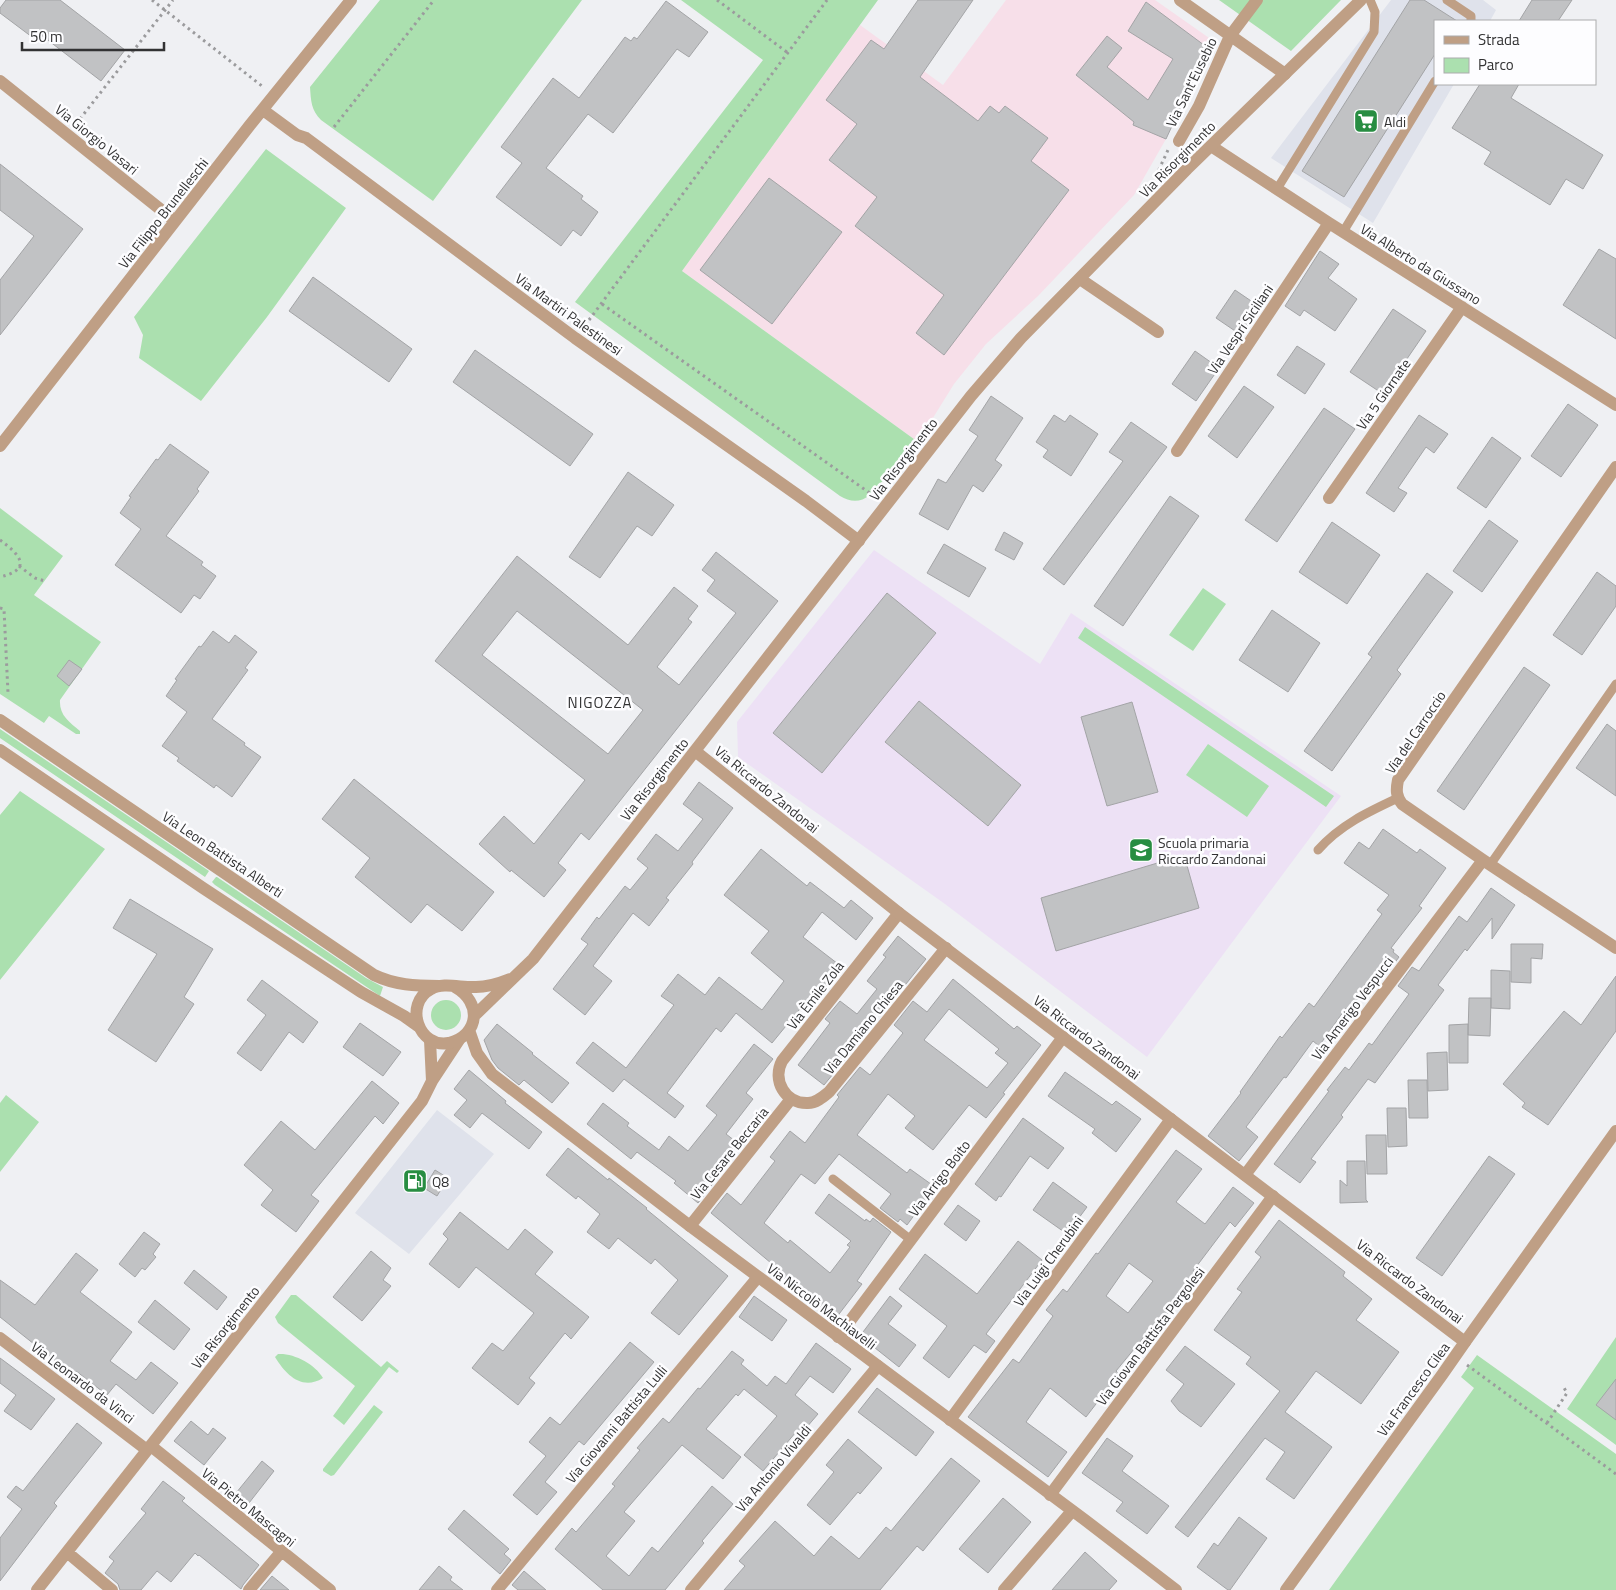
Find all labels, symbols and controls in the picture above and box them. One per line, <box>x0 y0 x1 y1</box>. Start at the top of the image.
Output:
scale bar <box>22 20 165 52</box>
legend <box>1434 20 1596 85</box>
text: 50 m <box>30 25 63 48</box>
text: Strada <box>1478 28 1520 51</box>
street label: Via Sant'Eusebio <box>1160 33 1222 131</box>
text: Parco <box>1478 53 1514 76</box>
street label: Via Giorgio Vasari <box>51 99 143 179</box>
supermarket icon: Aldi <box>1353 108 1379 134</box>
place label: Aldi <box>1384 111 1406 132</box>
street label: Via Risorgimento <box>1134 116 1220 202</box>
street label: Via Filippo Brunelleschi <box>113 153 213 273</box>
street label: Via Alberto da Giussano <box>1356 218 1486 310</box>
street label: Via Martiri Palestinesi <box>511 268 627 360</box>
street label: Via Vespri Siciliani <box>1202 280 1278 378</box>
street label: Via 5 Giornate <box>1351 354 1415 434</box>
street label: Via Risorgimento <box>864 413 942 505</box>
street label: Via del Carroccio <box>1379 686 1451 778</box>
district label: NIGOZZA <box>568 691 632 714</box>
street label: Via Risorgimento <box>615 733 693 825</box>
street label: Via Riccardo Zandonai <box>710 740 824 838</box>
street label: Via Leon Battista Alberti <box>158 806 288 902</box>
place label: Scuola primaria Riccardo Zandonai <box>1158 832 1266 869</box>
school or university icon: Scuola primaria Riccardo Zandonai <box>1128 837 1154 863</box>
street label: Via Amerigo Vespucci <box>1306 952 1398 1064</box>
street label: Via Èmile Zola <box>781 956 849 1034</box>
street label: Via Damiano Chiesa <box>818 975 908 1079</box>
street label: Via Riccardo Zandonai <box>1029 990 1145 1084</box>
street label: Via Cesare Beccaria <box>685 1102 773 1204</box>
street label: Via Arrigo Boito <box>903 1135 975 1221</box>
fuel station icon: Q8 <box>402 1168 428 1194</box>
place label: Q8 <box>432 1171 449 1192</box>
street label: Via Luigi Cherubini <box>1008 1211 1088 1311</box>
street label: Via Riccardo Zandonai <box>1352 1234 1468 1328</box>
street label: Via Niccolò Machiavelli <box>763 1258 881 1354</box>
street label: Via Giovan Battista Pergolesi <box>1091 1262 1209 1410</box>
street label: Via Risorgimento <box>186 1281 264 1373</box>
street label: Via Leonardo da Vinci <box>27 1336 139 1428</box>
street label: Via Francesco Cilea <box>1372 1338 1454 1440</box>
street label: Via Giovanni Battista Lulli <box>560 1360 672 1488</box>
street label: Via Antonio Vivaldi <box>730 1419 816 1517</box>
street label: Via Pietro Mascagni <box>197 1462 301 1552</box>

